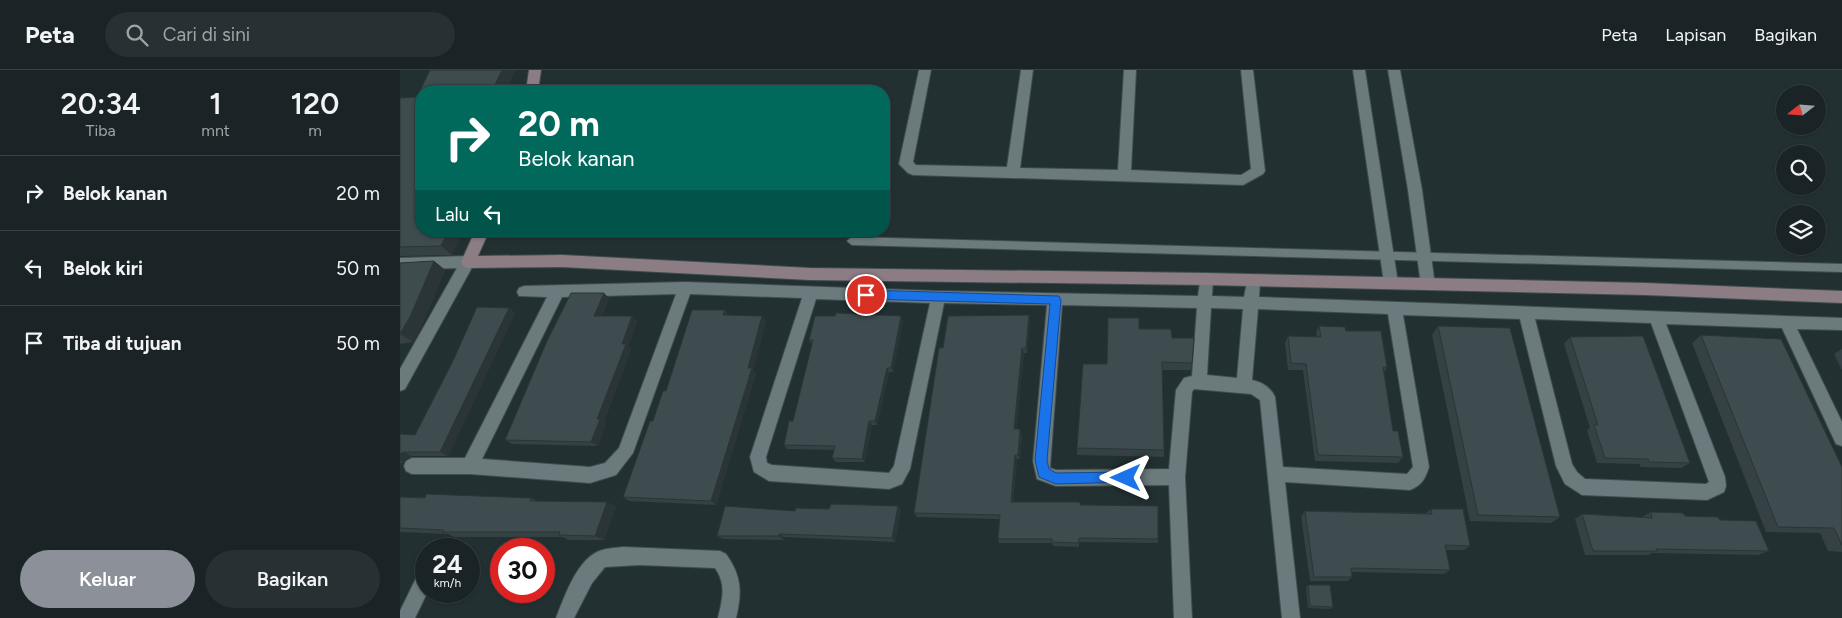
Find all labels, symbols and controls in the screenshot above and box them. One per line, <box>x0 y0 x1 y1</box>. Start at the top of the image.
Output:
search box <box>105 12 455 57</box>
text: Peta <box>25 20 75 49</box>
icon: search <box>123 21 151 49</box>
text: Cari di sini <box>163 23 250 46</box>
text: Peta <box>1601 24 1637 46</box>
text: Lapisan <box>1665 24 1726 46</box>
text: Bagikan <box>1754 24 1817 46</box>
text: 20:34 <box>61 85 141 122</box>
text: 1 <box>209 85 222 122</box>
text: 120 <box>290 85 339 122</box>
north arrow <box>1776 85 1826 135</box>
map controls <box>1776 85 1826 255</box>
text: 20 m <box>518 103 600 145</box>
icon: right <box>435 105 500 170</box>
text: Tiba <box>86 121 116 140</box>
text: mnt <box>201 121 230 140</box>
text: m <box>308 121 322 140</box>
text: Belok kanan <box>518 145 635 172</box>
button: search <box>1776 145 1826 195</box>
icon: right <box>20 179 48 207</box>
text: Belok kanan <box>63 182 167 205</box>
text: 20 m <box>336 182 380 205</box>
icon: left <box>479 200 507 228</box>
text: Lalu <box>435 203 469 226</box>
button: layers <box>1776 205 1826 255</box>
icon: left <box>20 254 48 282</box>
text: Belok kiri <box>63 257 143 280</box>
text: 50 m <box>336 257 380 280</box>
pin <box>845 274 887 316</box>
icon: arrive <box>852 281 880 309</box>
icon: arrive <box>20 329 48 357</box>
text: Tiba di tujuan <box>63 332 182 355</box>
text: 50 m <box>336 332 380 355</box>
position arrow <box>1099 451 1151 503</box>
speed limit sign: 30 <box>490 538 555 603</box>
text: 24 <box>432 549 463 579</box>
button: Keluar <box>20 550 195 608</box>
button: Bagikan <box>205 550 380 608</box>
text: km/h <box>434 576 461 590</box>

